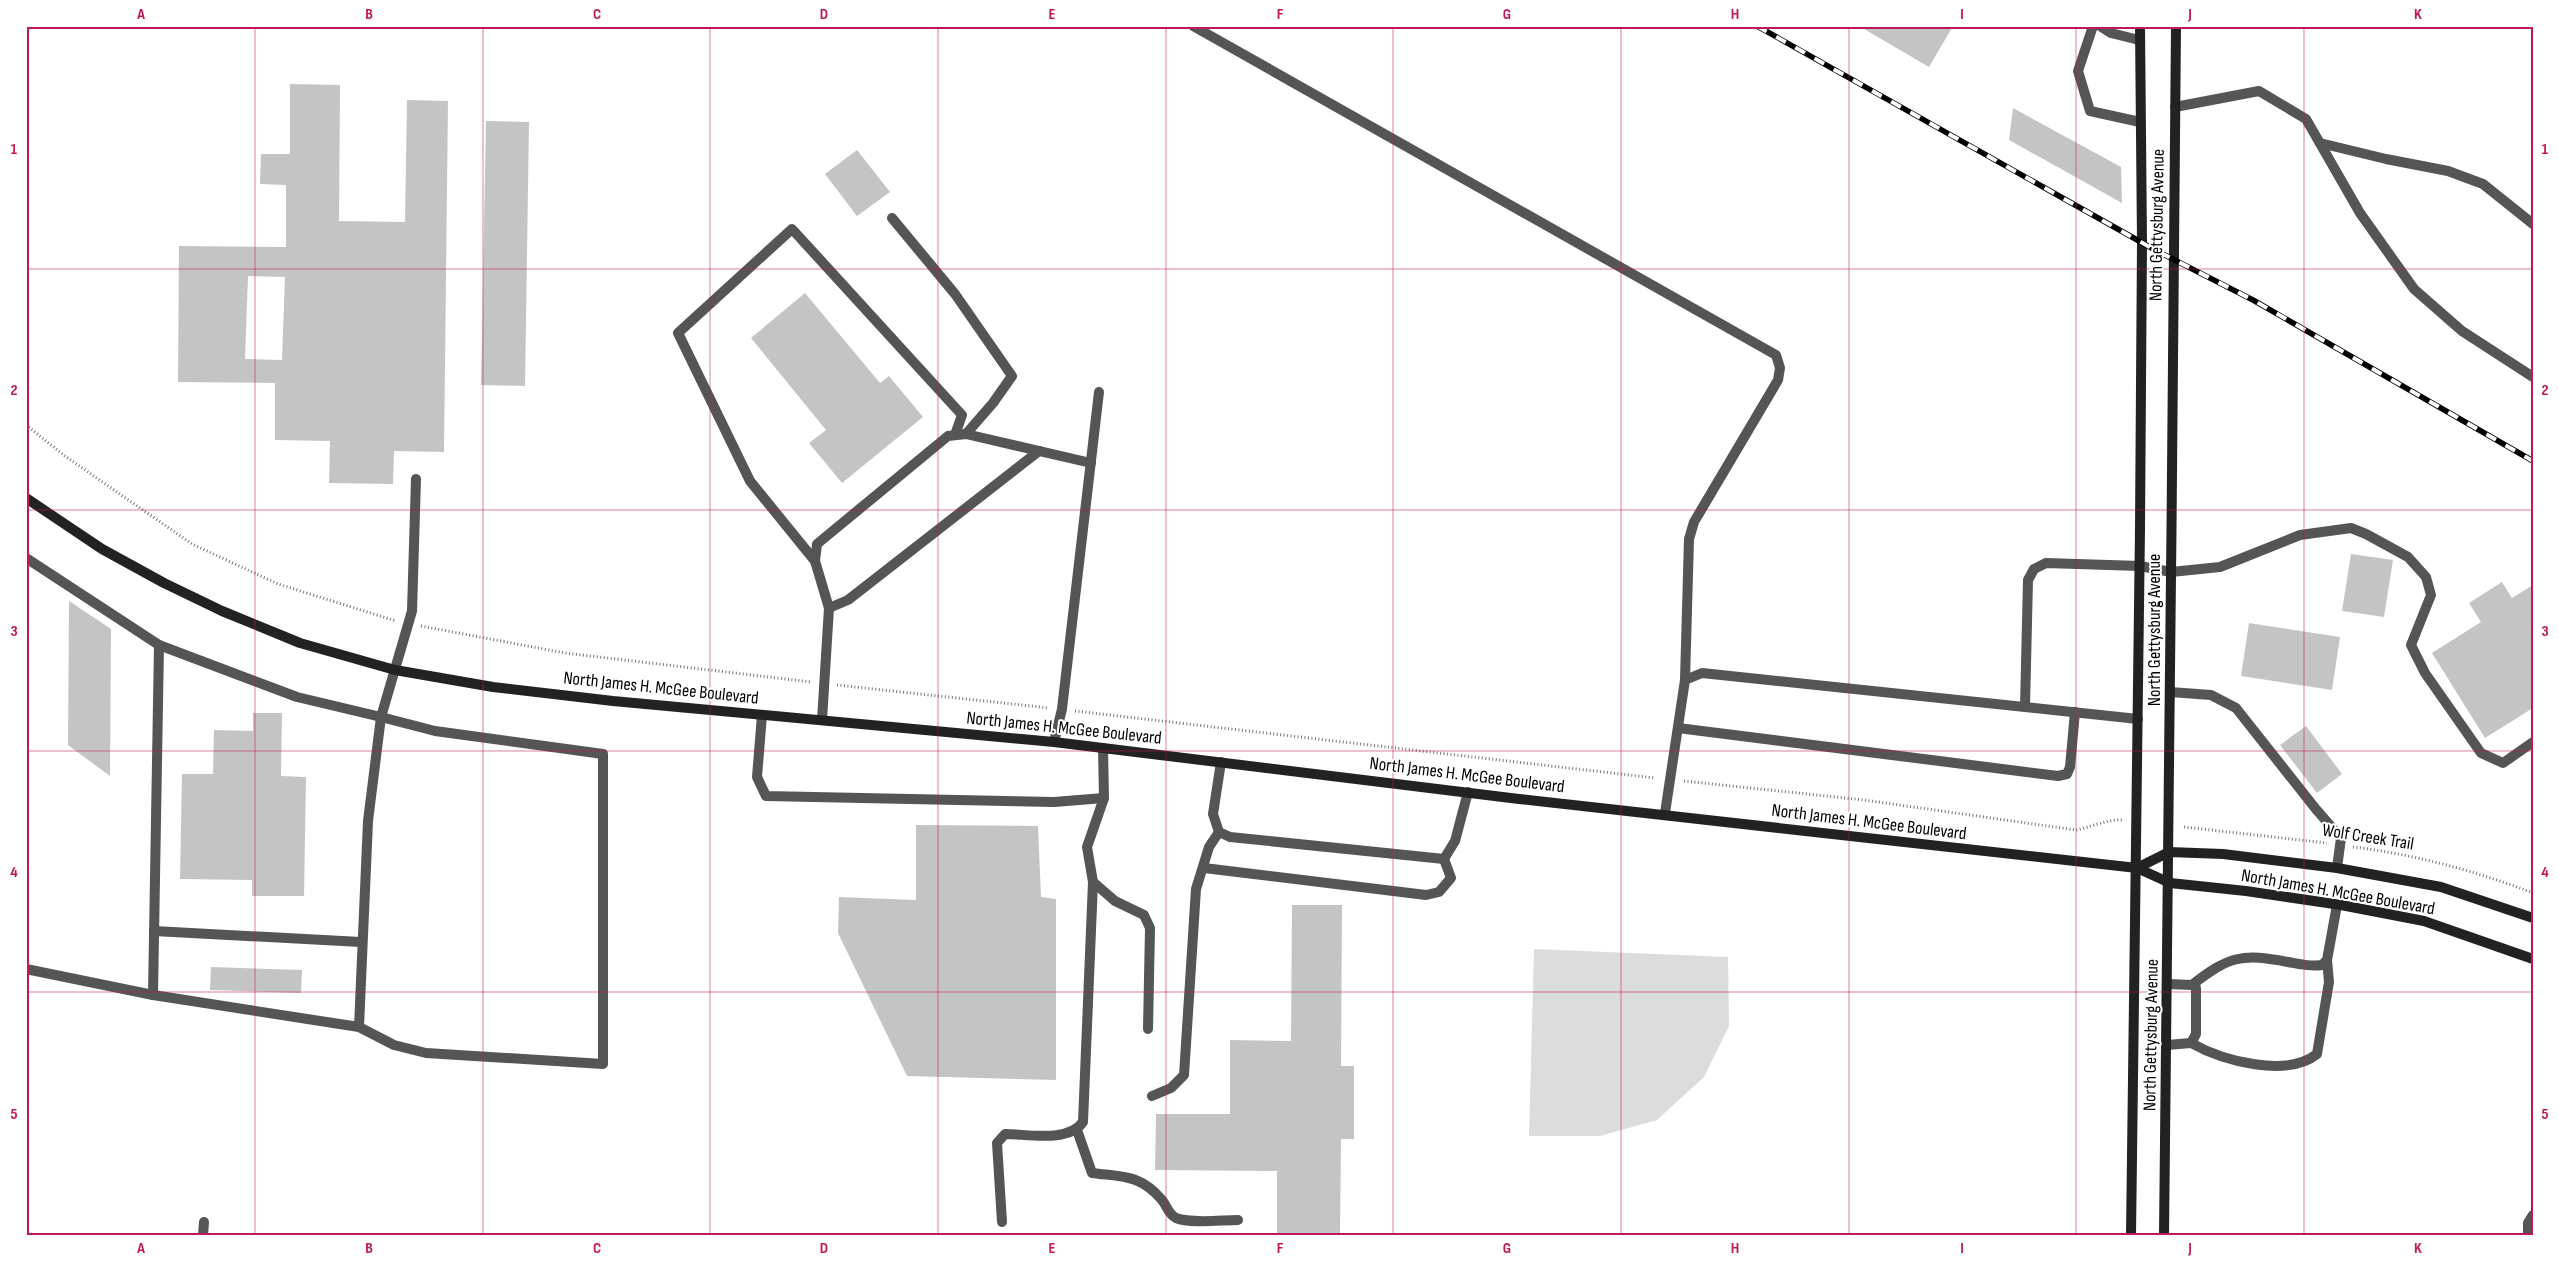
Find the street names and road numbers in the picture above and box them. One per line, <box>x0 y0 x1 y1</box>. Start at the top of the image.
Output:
street label: North Gettysburg Avenue <box>2145 149 2169 301</box>
street label: North Gettysburg Avenue <box>2144 554 2165 706</box>
street label: North James H. McGee Boulevard <box>562 667 760 709</box>
street label: North James H. McGee Boulevard <box>965 707 1163 749</box>
street label: North James H. McGee Boulevard <box>1368 753 1566 797</box>
street label: North James H. McGee Boulevard <box>1770 800 1968 844</box>
street label: Wolf Creek Trail <box>2321 819 2415 855</box>
street label: North James H. McGee Boulevard <box>2240 865 2436 919</box>
street label: North Gettysburg Avenue <box>2139 959 2163 1111</box>

